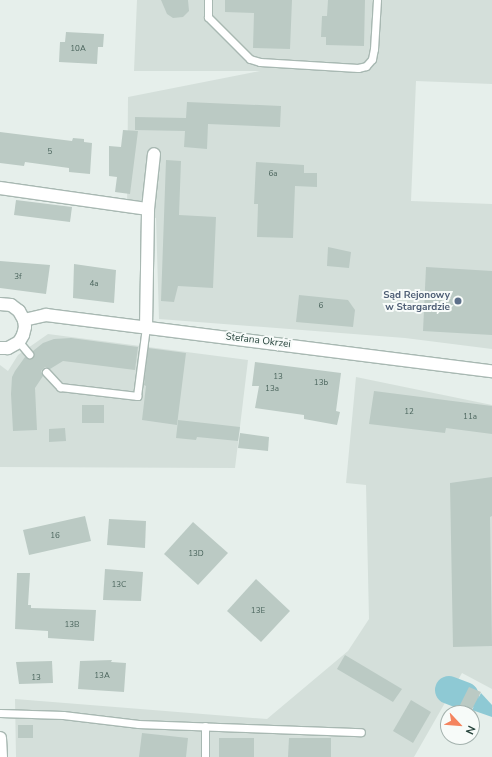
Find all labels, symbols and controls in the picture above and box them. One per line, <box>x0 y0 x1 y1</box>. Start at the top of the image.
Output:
house number: 10A <box>70 44 86 54</box>
house number: 5 <box>48 147 52 157</box>
house number: 6a <box>268 169 278 179</box>
house number: 3f <box>14 272 22 282</box>
house number: 4a <box>89 279 99 289</box>
place label: Sąd Rejonowy w Stargardzie <box>383 289 450 312</box>
marker: Sąd Rejonowy w Stargardzie <box>453 296 463 306</box>
house number: 6 <box>319 301 323 311</box>
street label: Stefana Okrzei <box>225 331 291 351</box>
house number: 13 <box>273 372 283 382</box>
house number: 13b <box>314 378 328 388</box>
house number: 13a <box>265 384 279 394</box>
house number: 12 <box>404 407 414 417</box>
house number: 11a <box>463 412 477 422</box>
house number: 16 <box>50 531 60 541</box>
house number: 13D <box>188 549 204 559</box>
house number: 13C <box>112 580 126 590</box>
house number: 13E <box>251 606 265 616</box>
house number: 13B <box>64 620 80 630</box>
house number: 13A <box>94 671 110 681</box>
house number: 13 <box>31 673 41 683</box>
north arrow <box>440 705 480 745</box>
text: N <box>462 723 479 737</box>

